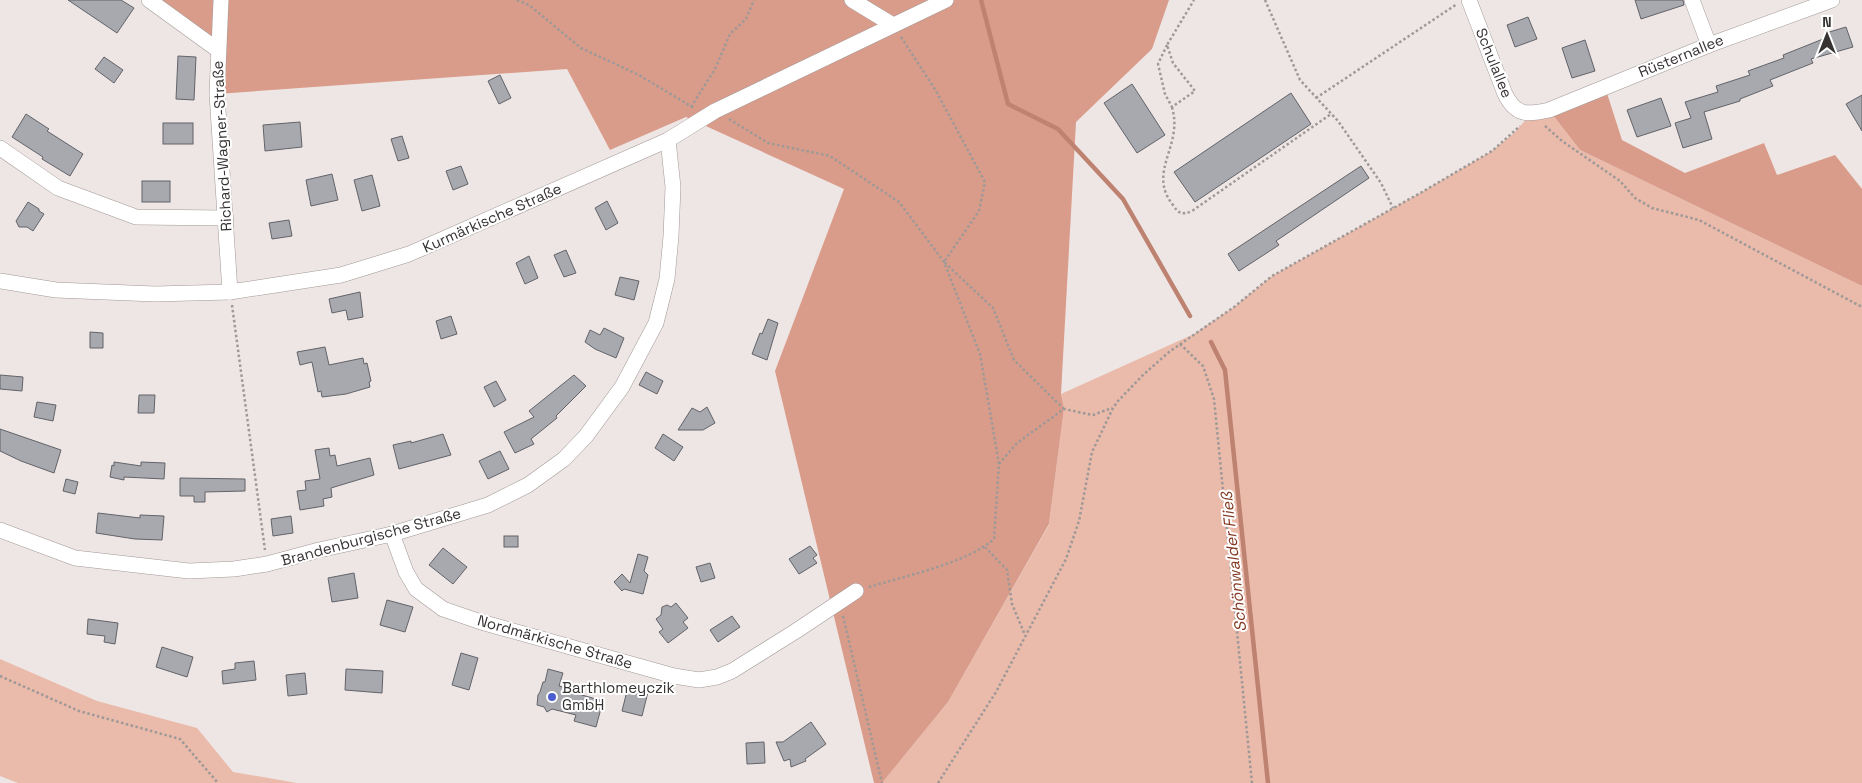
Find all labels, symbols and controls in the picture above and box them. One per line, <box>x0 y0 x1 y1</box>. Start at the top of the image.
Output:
north arrow <box>1802 10 1852 60</box>
text: N <box>1822 13 1832 31</box>
street label: Schulallee <box>1472 25 1517 101</box>
street label: Rüsternallee <box>1635 30 1726 81</box>
street label: Richard-Wagner-Straße <box>208 60 235 232</box>
street label: Kurmärkische Straße <box>419 178 564 257</box>
water label: Schönwalder Fließ <box>1216 490 1251 633</box>
street label: Brandenburgische Straße <box>279 503 463 570</box>
street label: Nordmärkische Straße <box>475 610 635 673</box>
place label: Barthlomeyczik GmbH <box>562 678 674 714</box>
marker: Barthlomeyczik GmbH <box>546 691 558 703</box>

